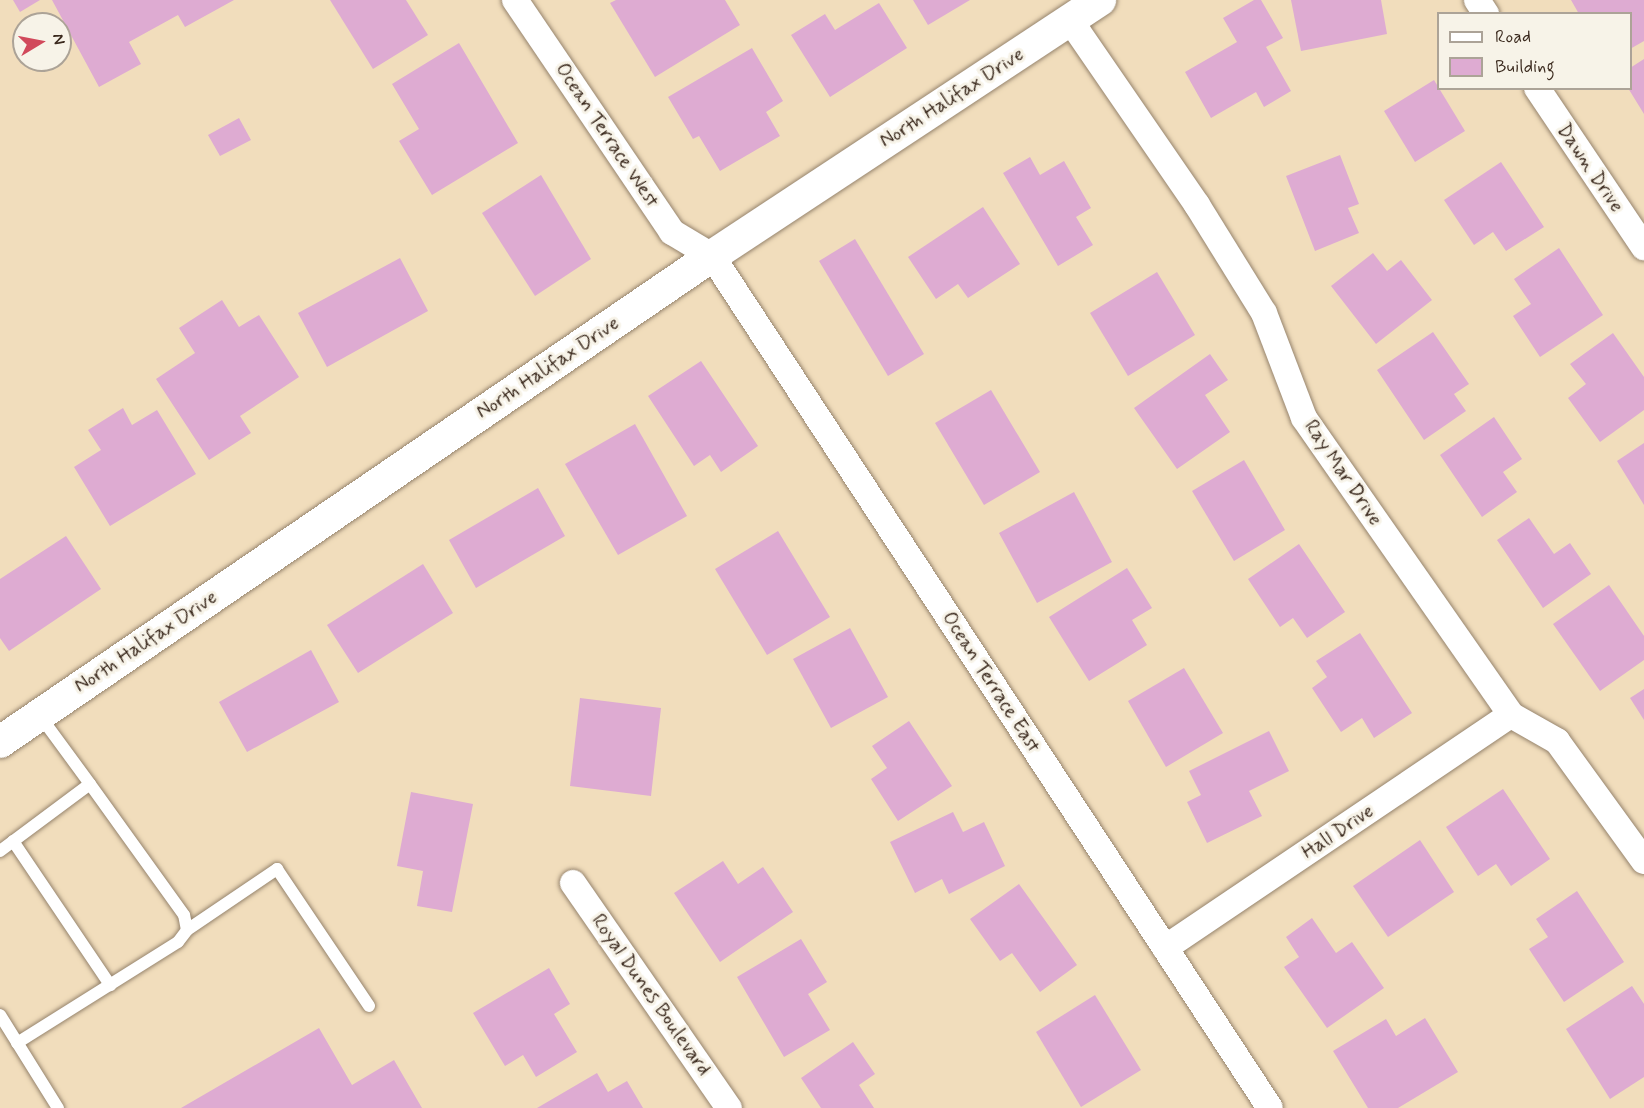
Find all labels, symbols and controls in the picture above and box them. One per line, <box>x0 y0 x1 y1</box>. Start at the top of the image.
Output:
north arrow <box>12 12 72 72</box>
legend <box>1437 12 1632 90</box>
text: Road <box>1495 25 1531 49</box>
text: N <box>47 32 70 46</box>
street label: North Halifax Drive <box>876 43 1028 153</box>
text: Building <box>1495 55 1555 79</box>
street label: Ocean Terrace West <box>550 59 664 211</box>
street label: Dawn Drive <box>1551 119 1629 217</box>
street label: North Halifax Drive <box>473 312 623 424</box>
street label: Ray Mar Drive <box>1299 415 1387 531</box>
street label: North Halifax Drive <box>71 586 221 698</box>
street label: Ocean Terrace East <box>937 608 1045 756</box>
street label: Hall Drive <box>1297 799 1379 865</box>
street label: Royal Dunes Boulevard <box>588 912 714 1078</box>

